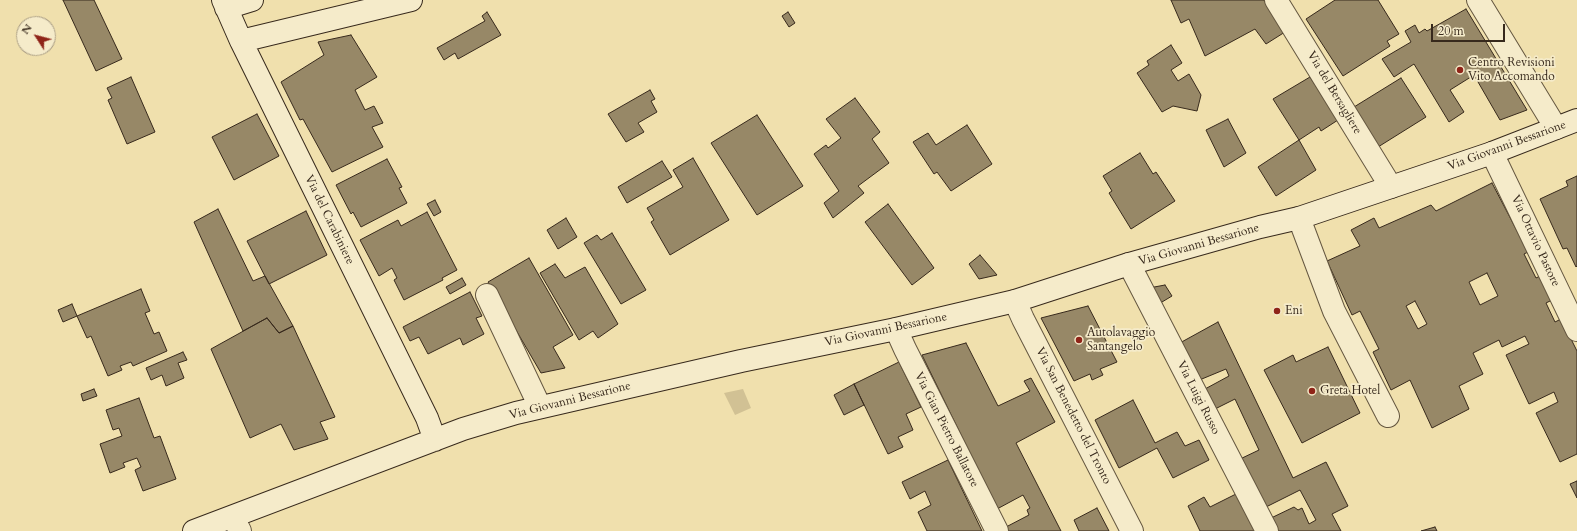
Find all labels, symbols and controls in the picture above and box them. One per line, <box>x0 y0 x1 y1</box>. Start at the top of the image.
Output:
north arrow <box>16 16 56 56</box>
scale bar <box>1433 16 1507 42</box>
text: N <box>18 21 36 38</box>
text: 20 m <box>1438 23 1464 39</box>
street label: Via del Bersagliere <box>1304 49 1364 137</box>
place label: Centro Revisioni Vito Accomando <box>1468 56 1555 84</box>
marker: Centro Revisioni Vito Accomando <box>1455 65 1465 75</box>
street label: Via Giovanni Bessarione <box>1446 118 1568 174</box>
street label: Via del Carabiniere <box>301 173 357 267</box>
street label: Via Ottavio Pastore <box>1507 193 1563 289</box>
street label: Via Giovanni Bessarione <box>1137 221 1261 269</box>
place label: Eni <box>1285 304 1303 318</box>
marker: Eni <box>1272 306 1282 316</box>
street label: Via Giovanni Bessarione <box>823 310 949 350</box>
place label: Autolavaggio Santangelo <box>1087 326 1155 354</box>
marker: Autolavaggio Santangelo <box>1074 335 1084 345</box>
street label: Via San Benedetto del Tronto <box>1032 345 1114 487</box>
street label: Via Luigi Russo <box>1173 359 1223 437</box>
street label: Via Gian Pietro Ballatore <box>911 370 981 490</box>
street label: Via Giovanni Bessarione <box>508 379 632 423</box>
place label: Greta Hotel <box>1320 384 1380 398</box>
marker: Greta Hotel <box>1307 386 1317 396</box>

